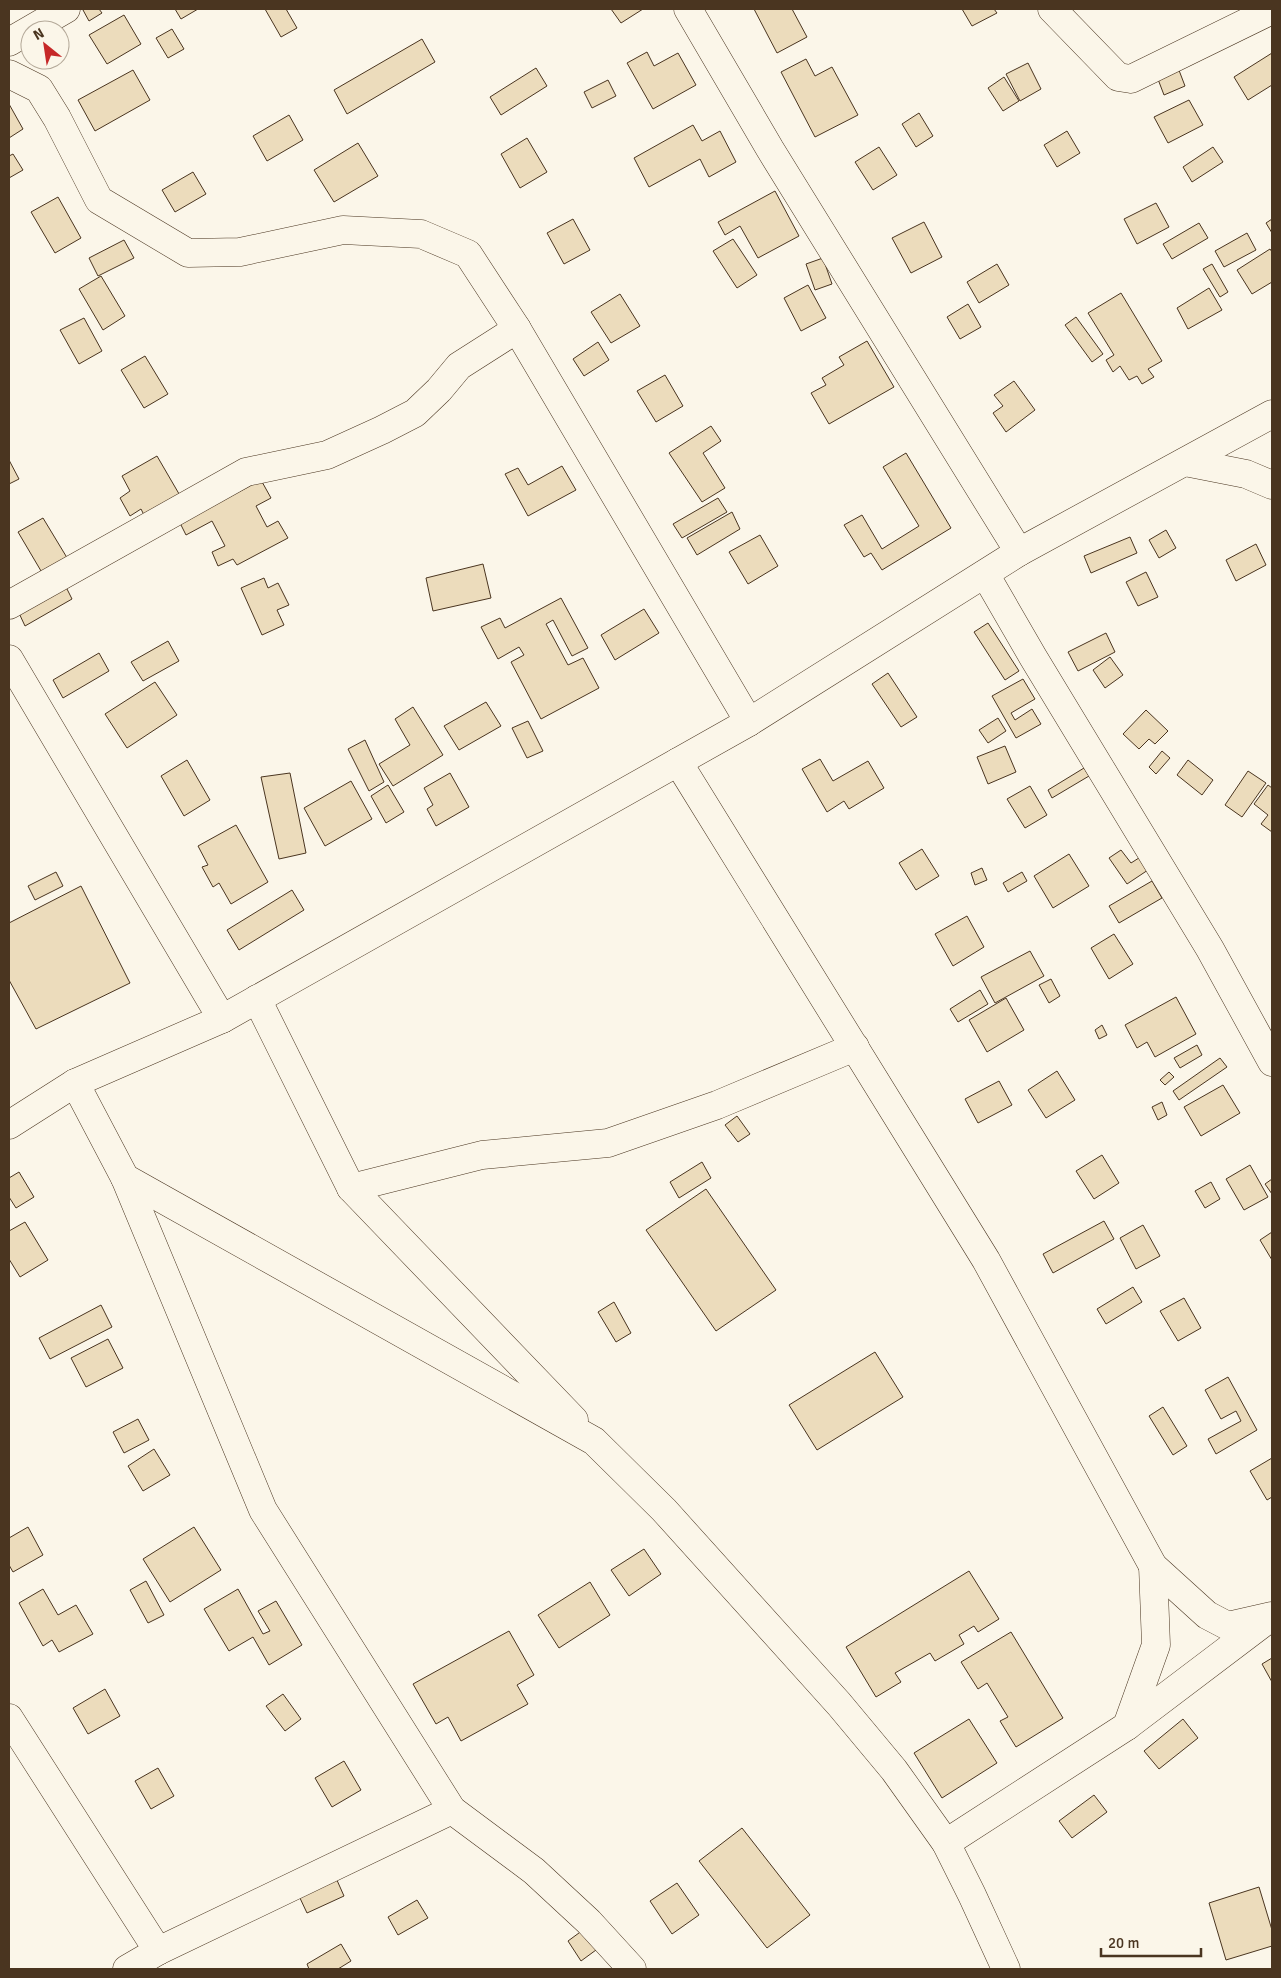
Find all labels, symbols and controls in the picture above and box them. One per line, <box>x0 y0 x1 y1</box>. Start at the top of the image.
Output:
north arrow <box>20 20 70 70</box>
text: N <box>30 24 47 44</box>
scale bar <box>1101 1926 1201 1958</box>
text: 20 m <box>1108 1934 1139 1952</box>

